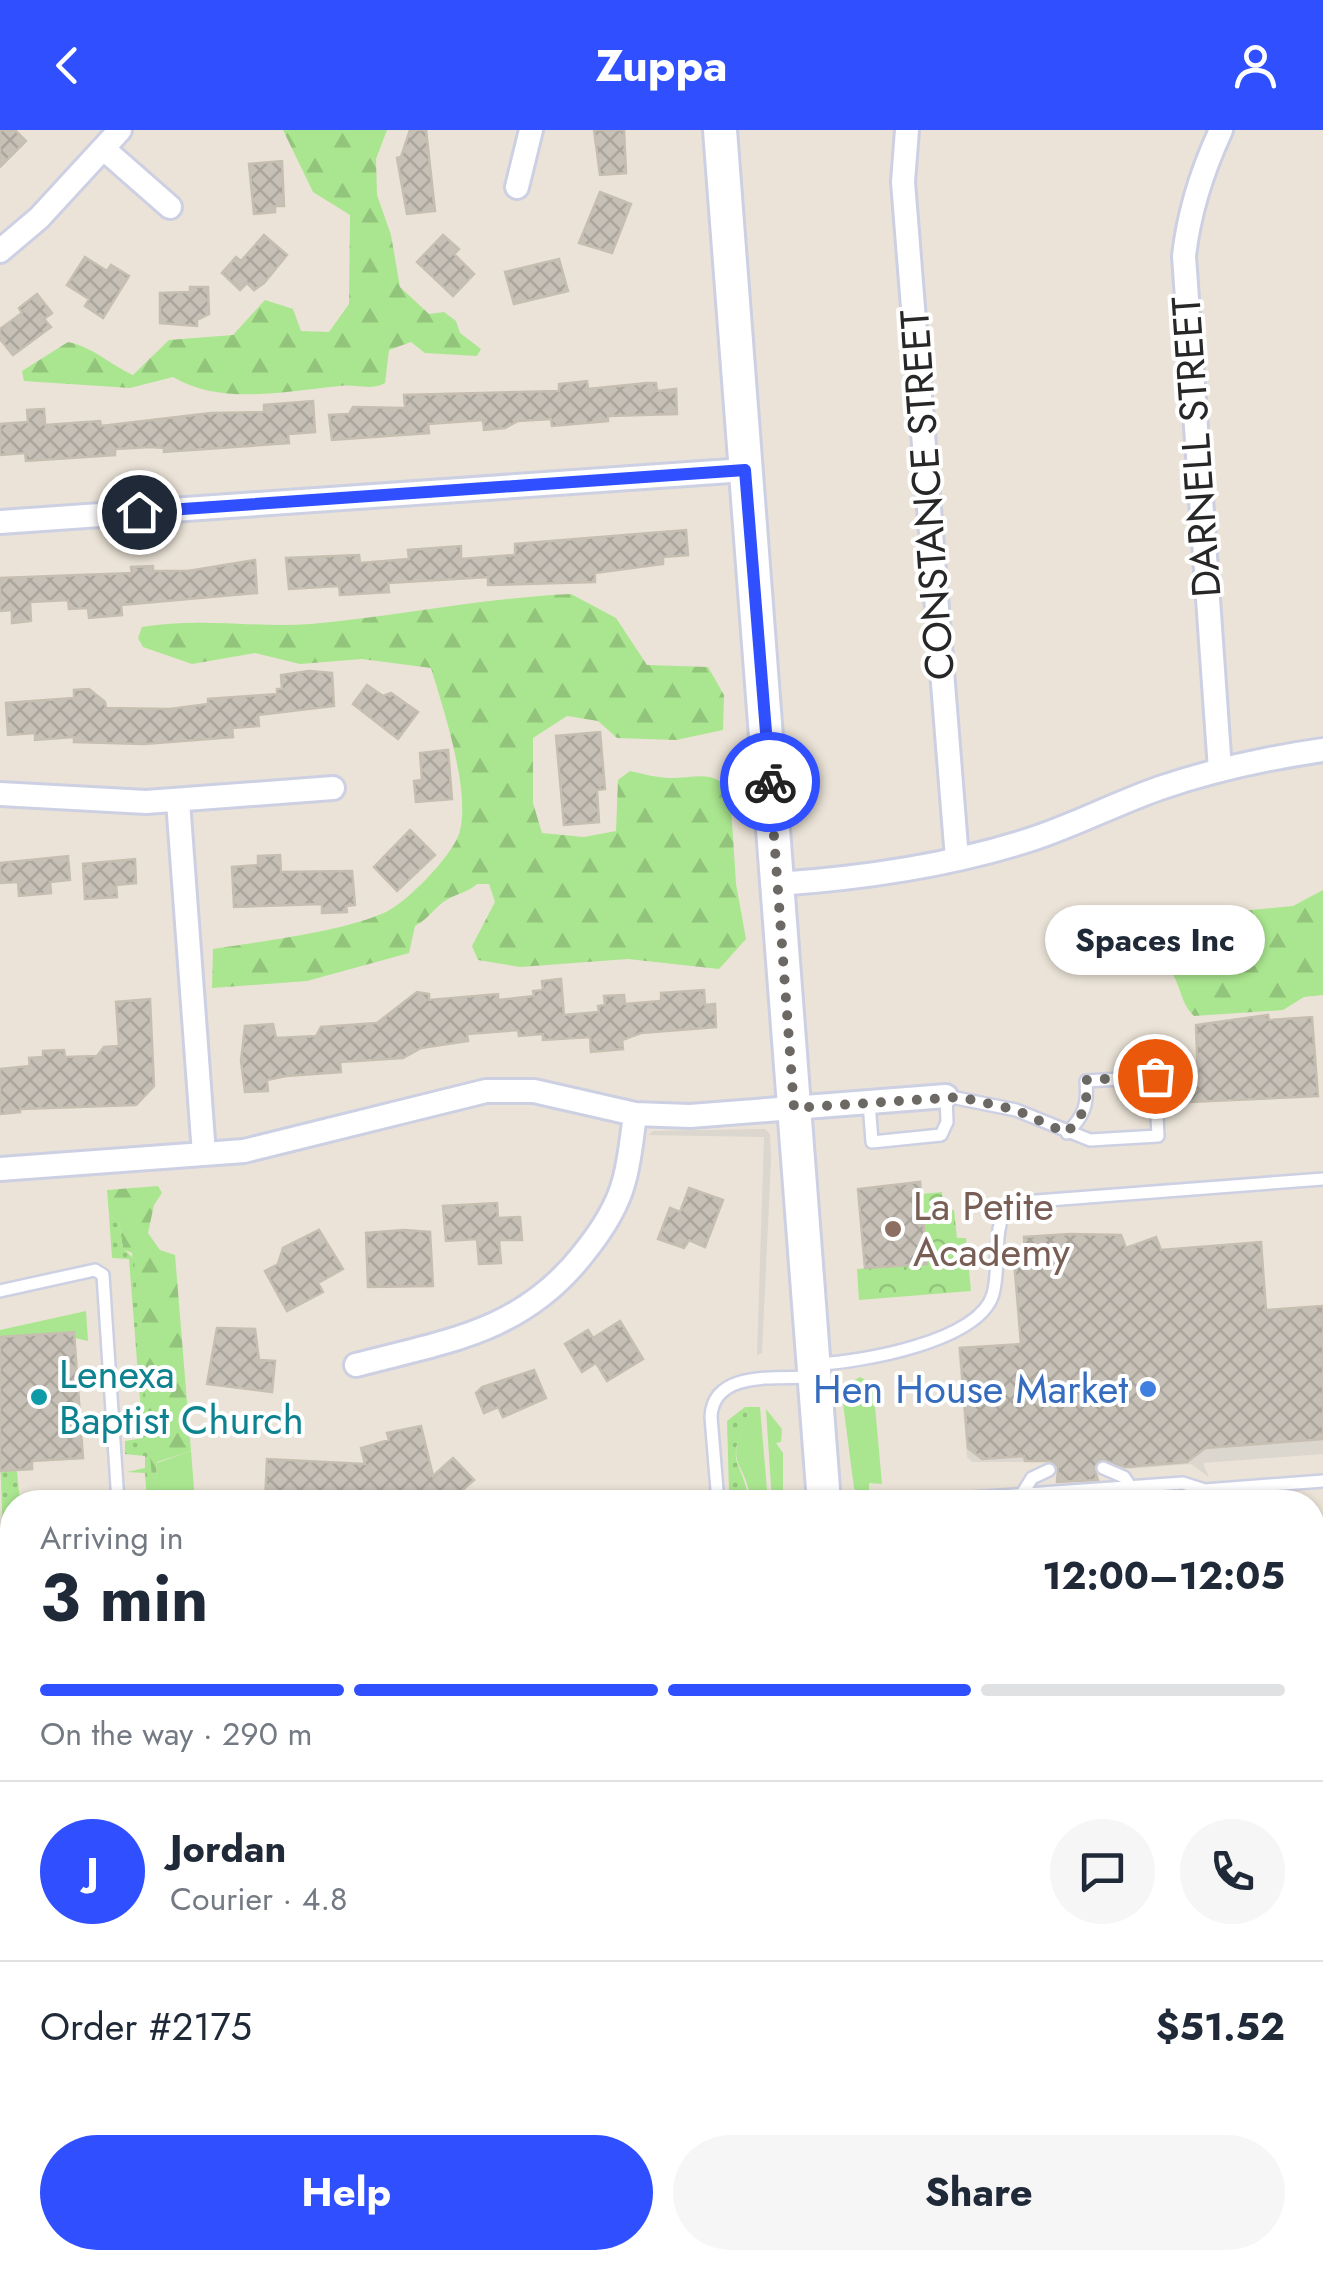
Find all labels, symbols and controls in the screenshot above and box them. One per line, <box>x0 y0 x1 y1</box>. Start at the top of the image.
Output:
text: Zuppa <box>595 33 728 98</box>
icon: back <box>40 38 95 93</box>
icon: person <box>1228 38 1283 93</box>
street label: DARNELL STREET <box>1157 294 1235 599</box>
street label: CONSTANCE STREET <box>885 308 969 682</box>
pin <box>97 470 182 555</box>
icon: home <box>112 485 167 540</box>
courier <box>720 732 820 832</box>
icon: bike <box>743 755 798 810</box>
callout: Spaces Inc <box>1045 906 1265 976</box>
text: Spaces Inc <box>1075 917 1235 963</box>
pin <box>1113 1034 1198 1119</box>
icon: bag <box>1128 1049 1183 1104</box>
place label: La Petite Academy <box>913 1177 1070 1281</box>
marker: La Petite Academy <box>882 1218 904 1240</box>
place label: Lenexa Baptist Church <box>59 1345 304 1449</box>
place label: Hen House Market <box>813 1360 1128 1418</box>
marker: Hen House Market <box>1137 1378 1159 1400</box>
marker: Lenexa Baptist Church <box>28 1386 50 1408</box>
text: Arriving in <box>40 1515 184 1561</box>
text: 12:00–12:05 <box>1042 1548 1285 1603</box>
text: 3 min <box>40 1551 208 1645</box>
text: On the way · 290 m <box>40 1711 313 1757</box>
button: chat <box>1050 1819 1155 1924</box>
button: phone <box>1180 1819 1285 1924</box>
text: Jordan <box>170 1821 286 1876</box>
text: J <box>86 1844 99 1899</box>
text: Courier · 4.8 <box>170 1876 347 1922</box>
text: Order #2175 <box>40 1999 252 2054</box>
text: $51.52 <box>1156 1999 1285 2054</box>
button: Help <box>40 2135 653 2250</box>
button: Share <box>673 2135 1285 2250</box>

